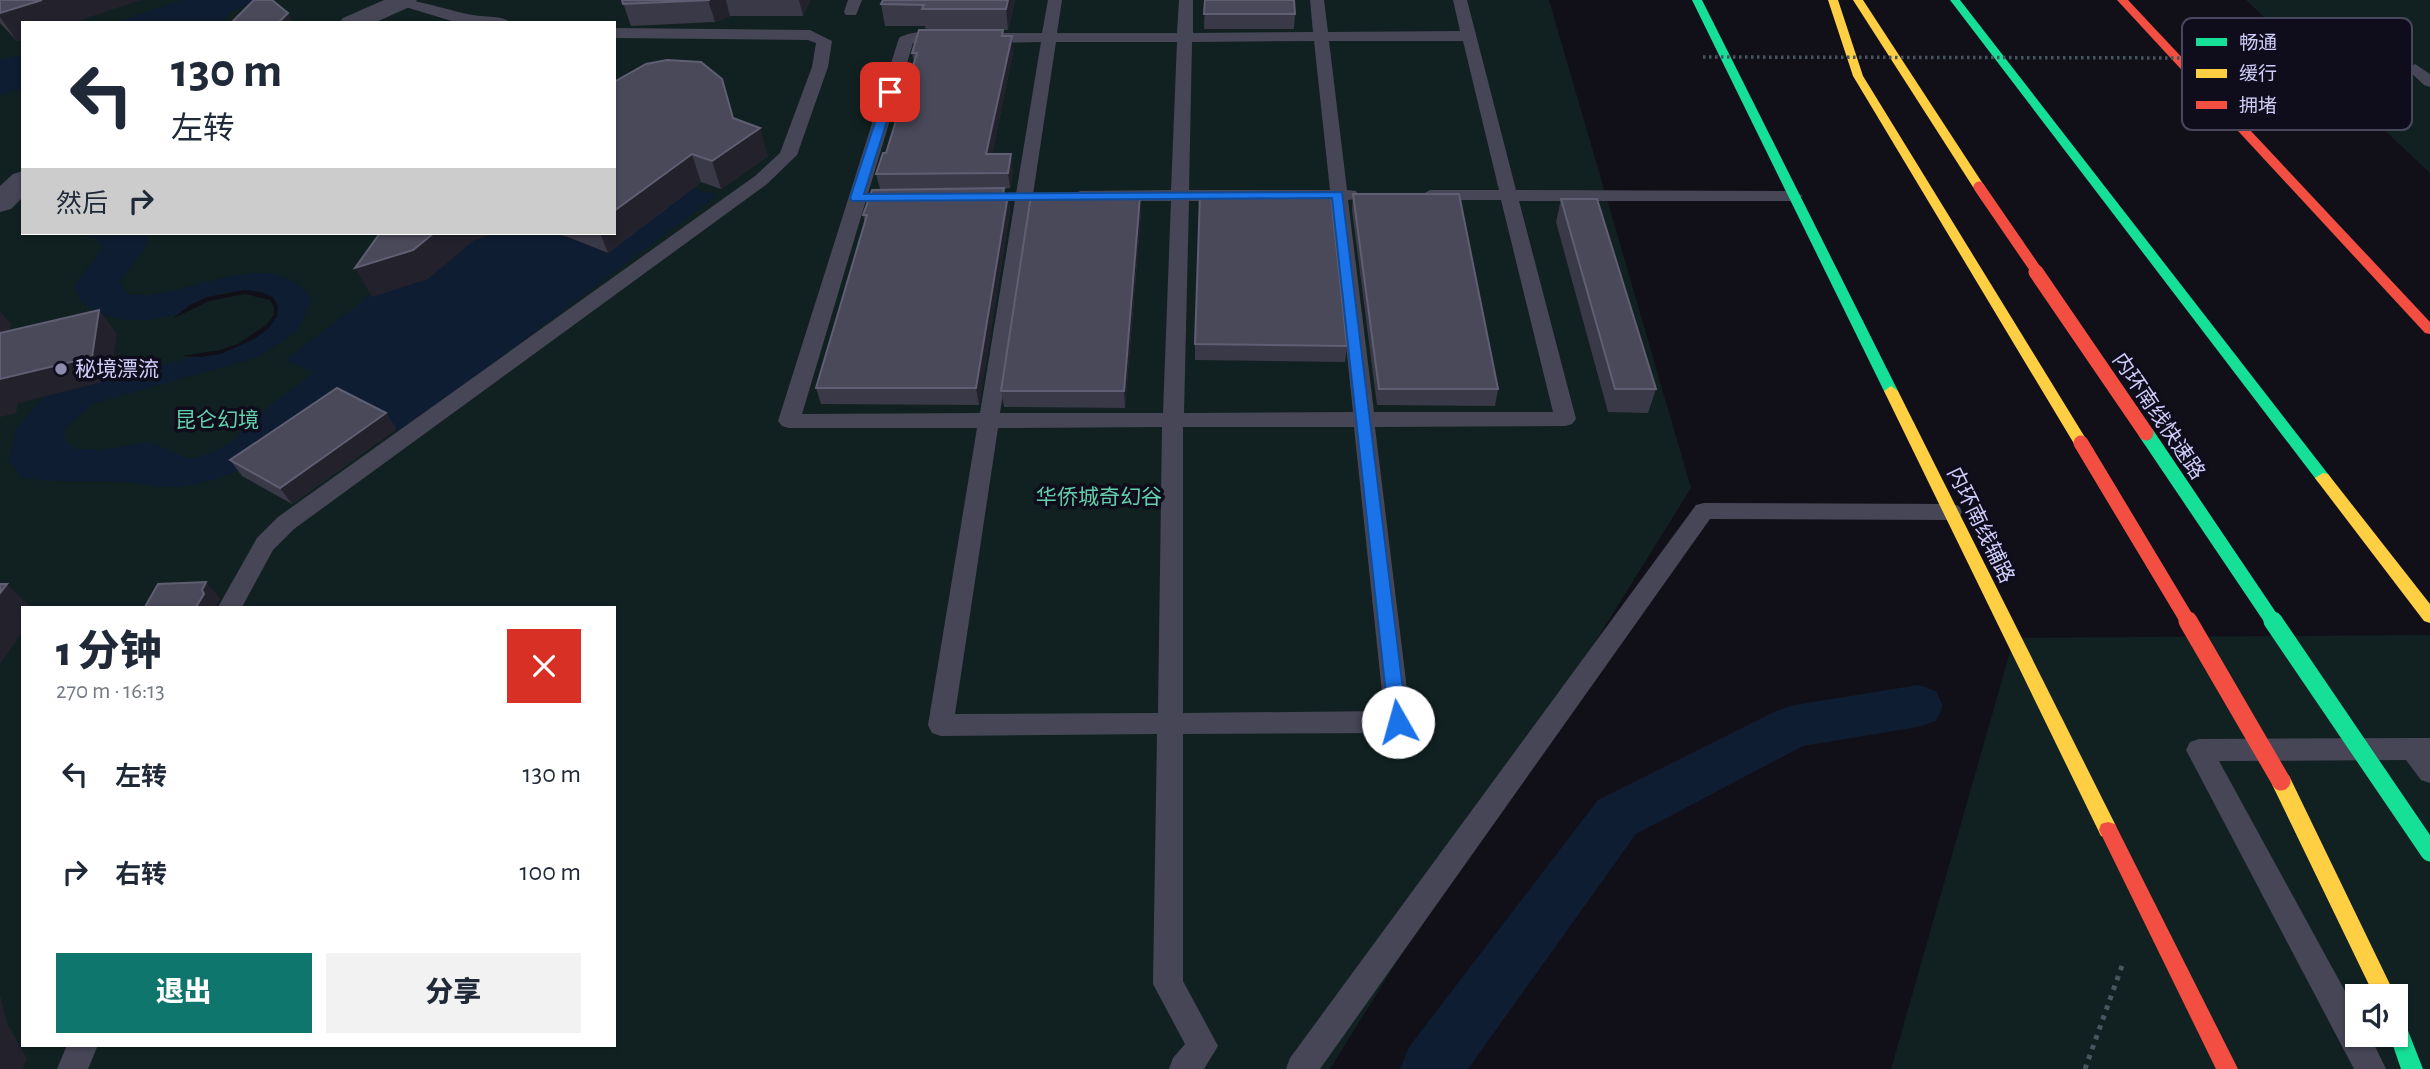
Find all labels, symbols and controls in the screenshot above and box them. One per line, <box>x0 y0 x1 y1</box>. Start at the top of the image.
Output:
legend <box>2182 18 2412 130</box>
text: 畅通 <box>2239 33 2277 53</box>
text: 130 m <box>171 47 282 96</box>
icon: left <box>56 49 147 140</box>
pin <box>860 62 920 122</box>
text: 缓行 <box>2239 63 2277 84</box>
icon: arrive <box>871 73 909 111</box>
text: 拥堵 <box>2239 95 2277 116</box>
text: 左转 <box>171 113 235 145</box>
icon: right <box>122 182 160 220</box>
text: 然后 <box>56 191 108 217</box>
street label: 内环南线快速路 <box>2109 349 2209 483</box>
place label: 秘境漂流 <box>75 358 159 380</box>
marker: 秘境漂流 <box>53 361 69 377</box>
park label: 昆仑幻境 <box>175 409 259 431</box>
street label: 内环南线辅路 <box>1943 464 2019 586</box>
park label: 华侨城奇幻谷 <box>1036 486 1162 508</box>
button: close <box>507 629 581 703</box>
text: 1 分钟 <box>56 631 162 673</box>
text: 270 m · 16:13 <box>56 680 165 703</box>
position arrow <box>1361 685 1435 759</box>
icon: left <box>56 755 94 793</box>
text: 130 m <box>523 761 581 787</box>
text: 左转 <box>115 764 167 790</box>
icon: right <box>56 853 94 891</box>
text: 100 m <box>520 859 581 885</box>
text: 右转 <box>115 862 167 888</box>
button: 退出 <box>56 953 312 1033</box>
button: 分享 <box>326 953 581 1033</box>
map controls <box>2345 984 2408 1047</box>
button: sound <box>2345 984 2408 1047</box>

